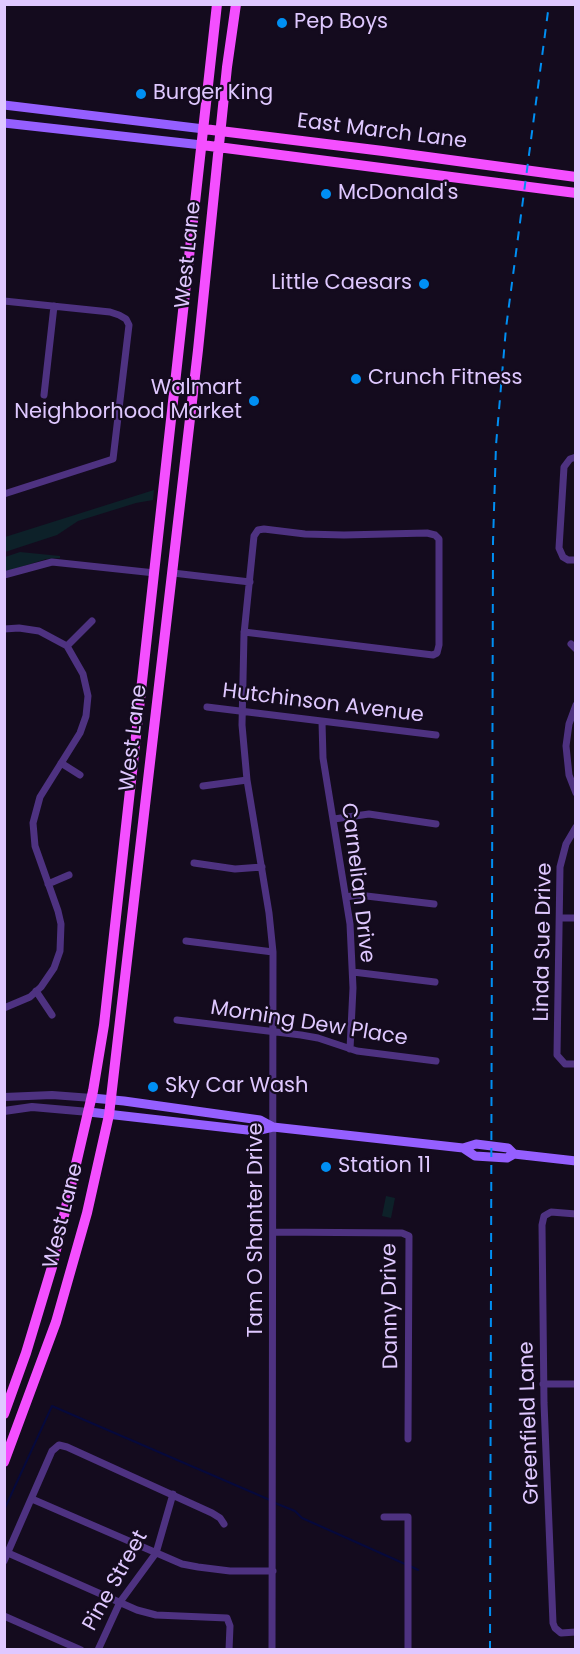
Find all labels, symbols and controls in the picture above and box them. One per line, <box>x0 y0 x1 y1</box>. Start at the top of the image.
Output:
place label: Pep Boys <box>294 10 388 36</box>
marker: Pep Boys <box>275 16 289 30</box>
place label: Burger King <box>153 81 273 107</box>
marker: Burger King <box>134 87 148 101</box>
street label: East March Lane <box>296 109 468 155</box>
place label: McDonald's <box>338 181 458 207</box>
marker: McDonald's <box>319 187 333 201</box>
street label: West Lane <box>171 200 207 310</box>
place label: Little Caesars <box>271 271 412 297</box>
marker: Little Caesars <box>417 277 431 291</box>
place label: Crunch Fitness <box>368 366 522 392</box>
marker: Crunch Fitness <box>349 372 363 386</box>
place label: Walmart Neighborhood Market <box>14 376 242 426</box>
marker: Walmart Neighborhood Market <box>247 394 261 408</box>
street label: Hutchinson Avenue <box>221 679 425 729</box>
street label: West Lane <box>115 683 153 793</box>
street label: Carnelian Drive <box>335 802 379 964</box>
street label: Linda Sue Drive <box>530 862 558 1022</box>
street label: Morning Dew Place <box>209 996 409 1052</box>
place label: Sky Car Wash <box>165 1074 309 1100</box>
marker: Sky Car Wash <box>146 1080 160 1094</box>
street label: Tam O Shanter Drive <box>244 1122 270 1338</box>
place label: Station 11 <box>338 1154 431 1180</box>
marker: Station 11 <box>319 1160 333 1174</box>
street label: West Lane <box>39 1161 89 1271</box>
street label: Danny Drive <box>377 1243 405 1369</box>
street label: Greenfield Lane <box>515 1341 545 1505</box>
street label: Pine Street <box>78 1526 154 1636</box>

